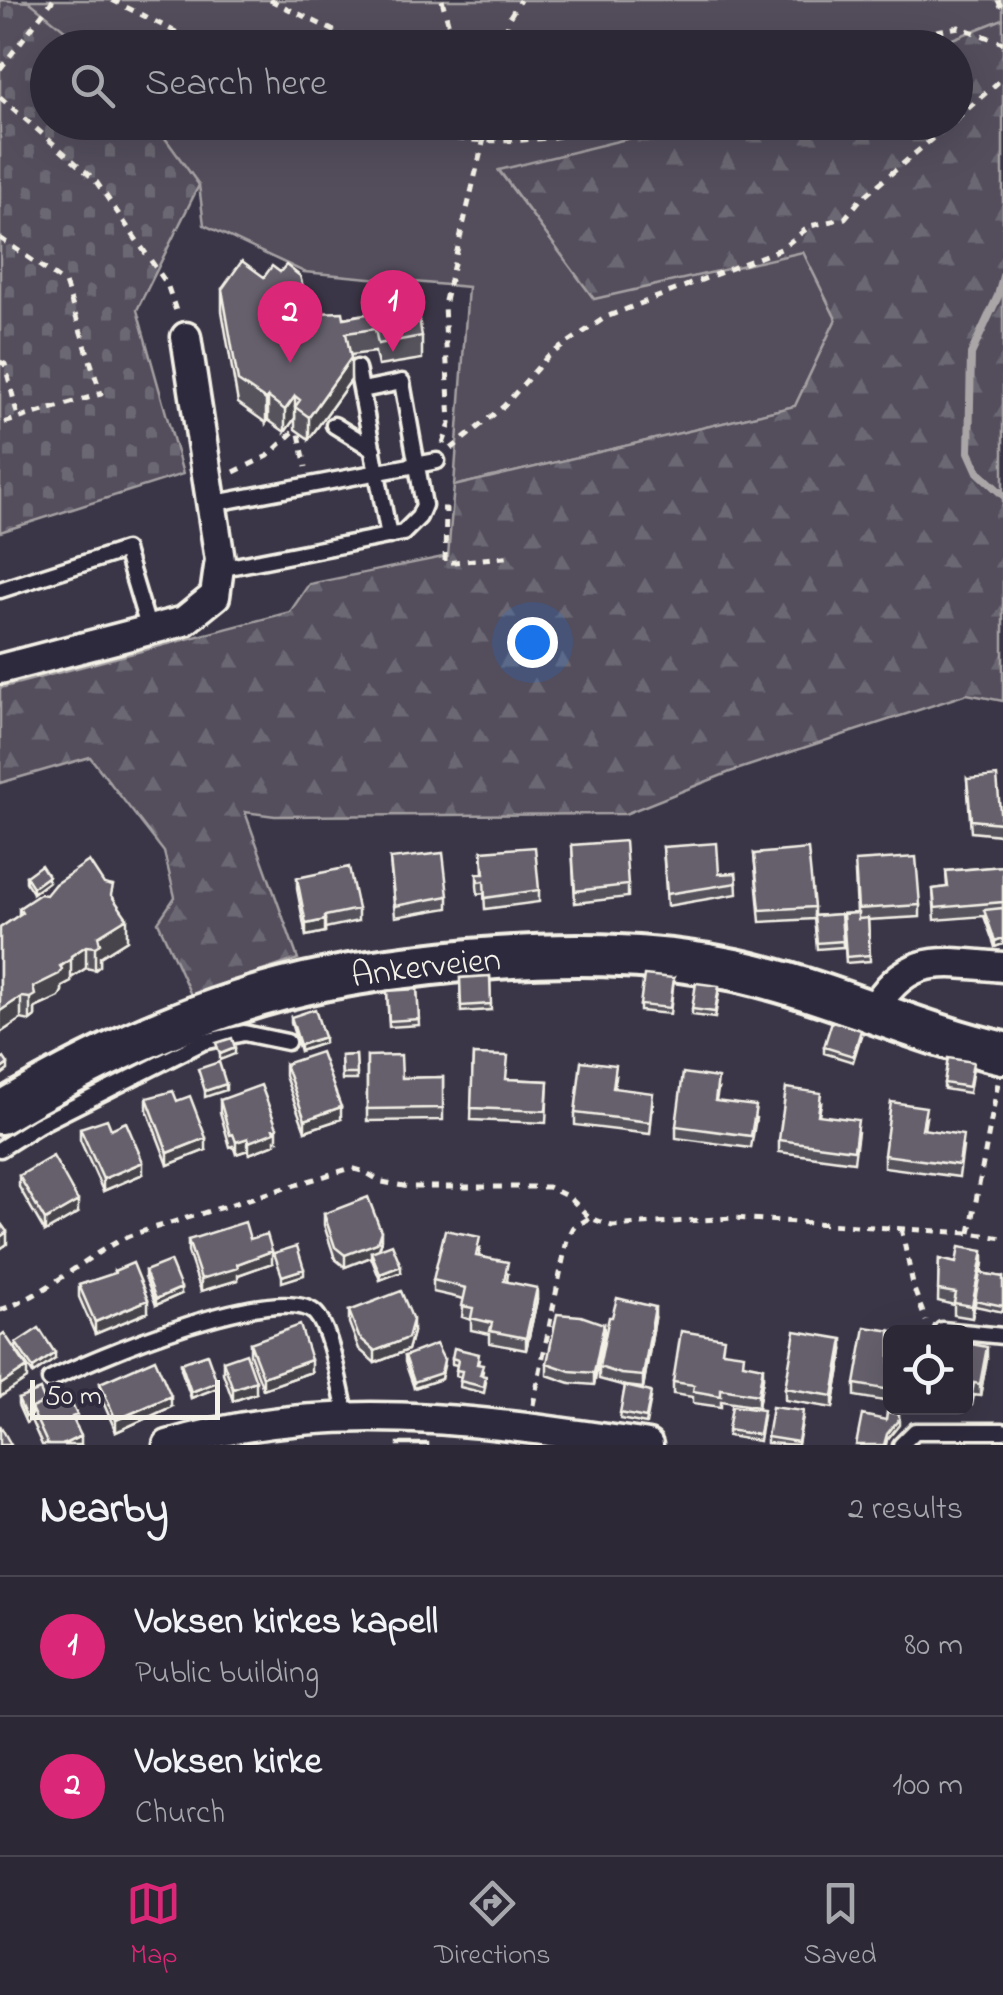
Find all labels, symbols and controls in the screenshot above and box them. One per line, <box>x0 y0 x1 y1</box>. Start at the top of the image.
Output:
search box <box>30 30 973 140</box>
text: Search here <box>145 57 327 113</box>
icon: search <box>65 58 120 113</box>
pin: 1 <box>360 270 426 352</box>
pin: 2 <box>258 280 322 363</box>
your location <box>507 617 558 668</box>
street label: Ankerveien <box>348 936 503 1003</box>
map controls <box>883 1325 973 1415</box>
button: locate <box>883 1325 973 1415</box>
scale bar <box>30 1375 220 1420</box>
text: 50 m <box>45 1377 102 1418</box>
text: Nearby <box>40 1480 168 1541</box>
text: 2 results <box>848 1487 963 1534</box>
text: Voksen kirkes kapell <box>135 1595 438 1651</box>
text: 1 <box>67 1623 78 1670</box>
text: 80 m <box>904 1623 963 1670</box>
text: Public building <box>135 1651 319 1698</box>
text: Voksen kirke <box>135 1735 322 1791</box>
text: 2 <box>65 1763 80 1810</box>
text: 100 m <box>892 1763 963 1810</box>
text: Church <box>135 1791 225 1838</box>
tab: Map <box>126 1876 181 1977</box>
tab: Directions <box>434 1876 551 1977</box>
tab: Saved <box>804 1876 877 1977</box>

